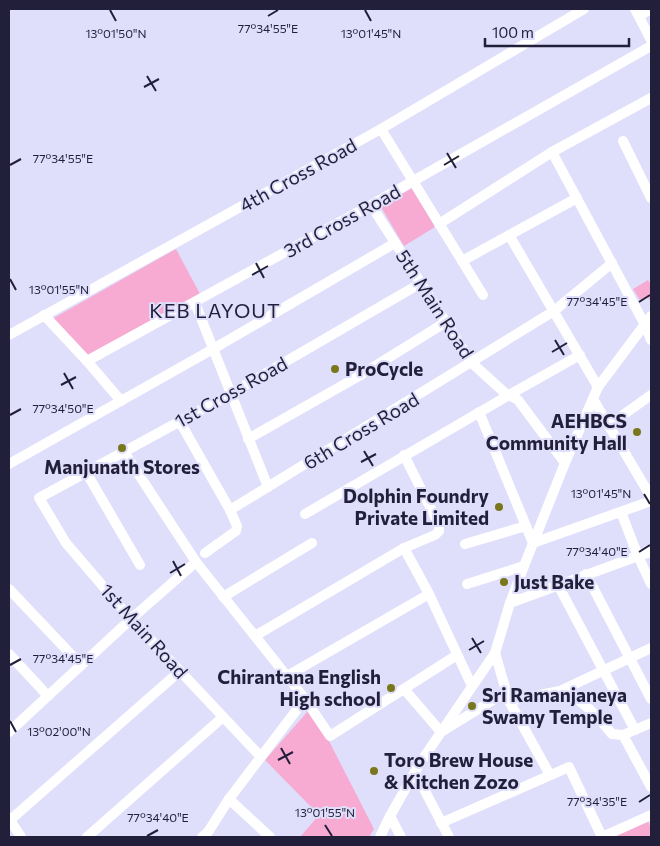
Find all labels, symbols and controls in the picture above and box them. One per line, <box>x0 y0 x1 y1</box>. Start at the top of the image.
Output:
scale bar <box>485 15 629 47</box>
text: 77°34'55"E <box>238 21 298 35</box>
text: 100 m <box>492 23 534 41</box>
text: 13°01'50"N <box>85 26 147 40</box>
text: 13°01'45"N <box>341 26 401 40</box>
street label: 4th Cross Road <box>235 133 360 216</box>
text: 77°34'55"E <box>33 151 93 165</box>
street label: 3rd Cross Road <box>280 179 404 262</box>
street label: 5th Main Road <box>392 245 479 362</box>
text: 13°01'55"N <box>29 282 89 296</box>
text: 77°34'45"E <box>567 294 627 308</box>
district label: KEB LAYOUT <box>149 298 281 322</box>
street label: 1st Cross Road <box>171 351 291 432</box>
place label: ProCycle <box>345 357 423 380</box>
marker: ProCycle <box>329 363 341 375</box>
street label: 6th Cross Road <box>299 387 423 474</box>
text: 77°34'50"E <box>32 401 94 415</box>
place label: AEHBCS Community Hall <box>486 409 627 454</box>
marker: AEHBCS Community Hall <box>631 426 643 438</box>
marker: Manjunath Stores <box>116 442 128 454</box>
place label: Manjunath Stores <box>44 455 200 478</box>
place label: Dolphin Foundry Private Limited <box>343 484 490 529</box>
text: 13°01'45"N <box>571 486 631 500</box>
marker: Dolphin Foundry Private Limited <box>493 501 505 513</box>
text: 77°34'40"E <box>566 544 628 558</box>
place label: Just Bake <box>514 570 594 593</box>
marker: Just Bake <box>498 576 510 588</box>
street label: 1st Main Road <box>96 578 193 683</box>
text: 77°34'45"E <box>33 651 93 665</box>
place label: Chirantana English High school <box>217 665 381 710</box>
marker: Chirantana English High school <box>385 682 397 694</box>
place label: Sri Ramanjaneya Swamy Temple <box>482 683 627 728</box>
marker: Sri Ramanjaneya Swamy Temple <box>466 700 478 712</box>
text: 13°02'00"N <box>27 724 91 738</box>
place label: Toro Brew House & Kitchen Zozo <box>384 748 533 793</box>
marker: Toro Brew House & Kitchen Zozo <box>368 765 380 777</box>
text: 77°34'35"E <box>567 794 627 808</box>
text: 13°01'55"N <box>295 805 355 819</box>
text: 77°34'40"E <box>127 810 189 824</box>

